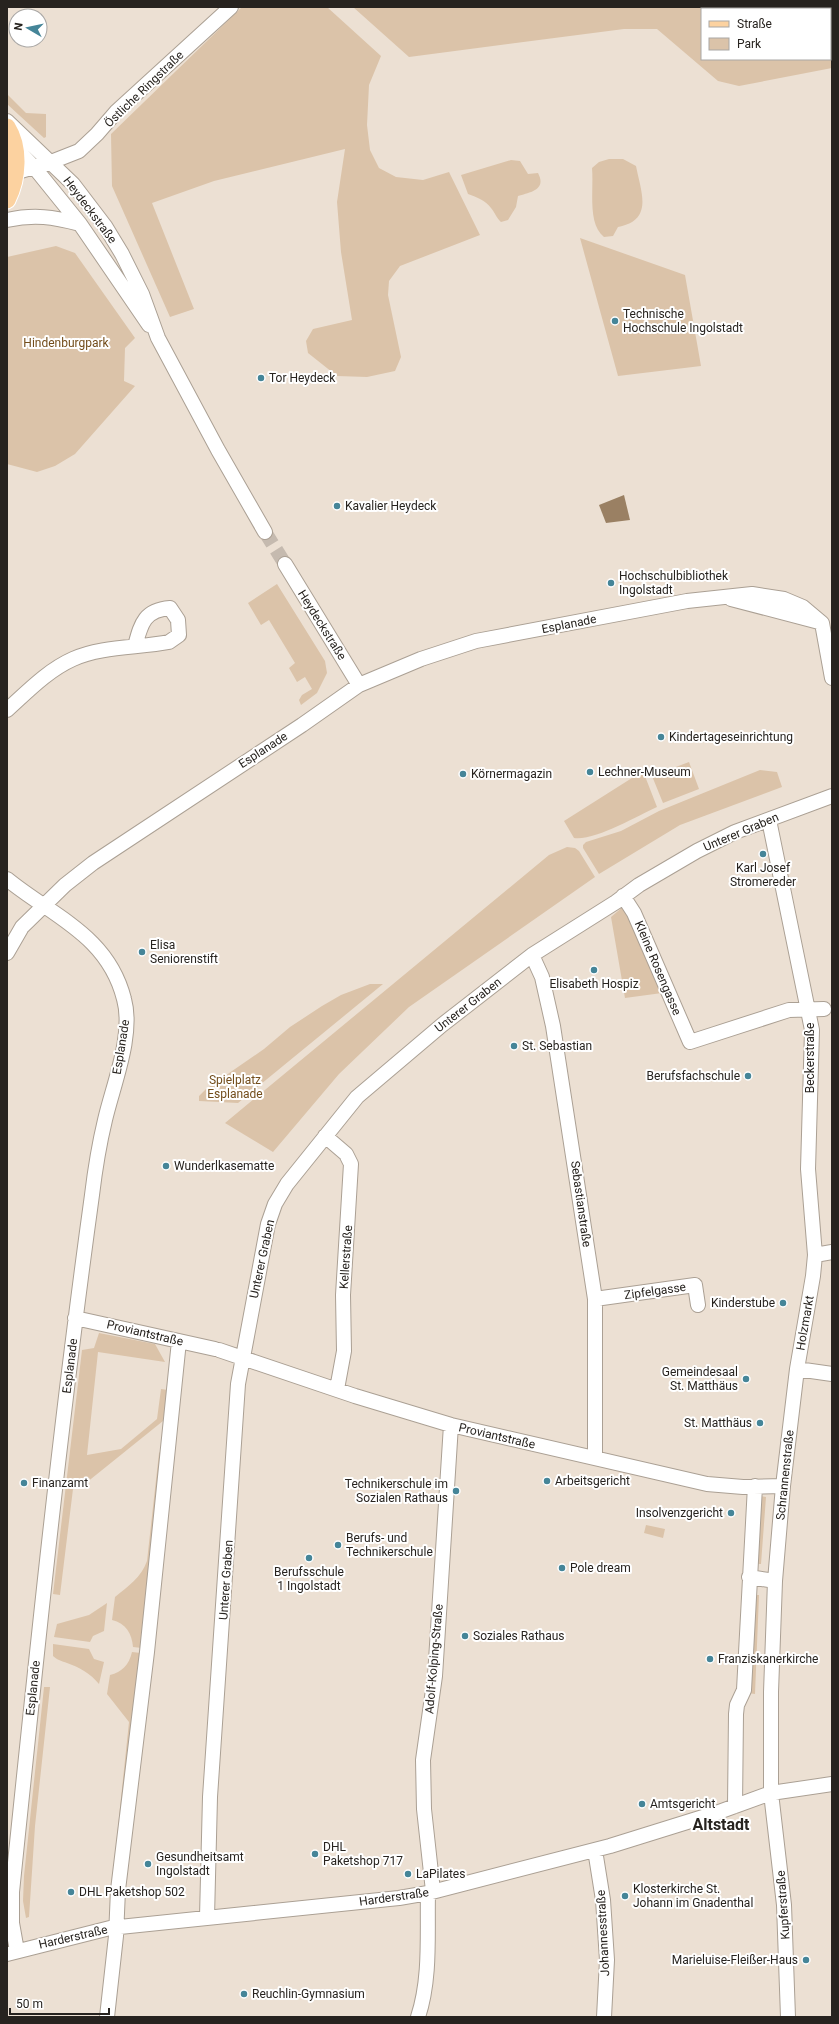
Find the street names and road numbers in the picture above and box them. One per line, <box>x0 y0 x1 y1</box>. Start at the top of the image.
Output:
street label: Östliche Ringstraße <box>101 47 186 130</box>
street label: Heydeckstraße <box>60 174 120 246</box>
street label: Heydeckstraße <box>295 587 349 663</box>
street label: Esplanade <box>540 612 598 636</box>
street label: Esplanade <box>236 729 290 771</box>
street label: Unterer Graben <box>701 810 781 854</box>
street label: Kleine Rosengasse <box>632 919 684 1017</box>
street label: Unterer Graben <box>432 975 504 1035</box>
street label: Esplanade <box>110 1019 132 1075</box>
street label: Beckerstraße <box>803 1023 817 1093</box>
street label: Sebastianstraße <box>568 1160 594 1248</box>
street label: Unterer Graben <box>247 1218 277 1300</box>
street label: Kellerstraße <box>337 1225 355 1289</box>
street label: Zipfelgasse <box>623 1280 687 1302</box>
street label: Holzmarkt <box>793 1294 817 1351</box>
street label: Proviantstraße <box>105 1317 185 1349</box>
street label: Esplanade <box>60 1338 80 1394</box>
street label: Proviantstraße <box>457 1420 537 1452</box>
street label: Schrannenstraße <box>773 1429 797 1521</box>
street label: Unterer Graben <box>216 1539 236 1621</box>
street label: Adolf-Kolping-Straße <box>422 1603 446 1715</box>
street label: Esplanade <box>23 1660 43 1716</box>
street label: Kupferstraße <box>774 1870 792 1940</box>
street label: Harderstraße <box>358 1885 430 1909</box>
street label: Johannesstraße <box>594 1889 612 1977</box>
street label: Harderstraße <box>37 1922 109 1952</box>

